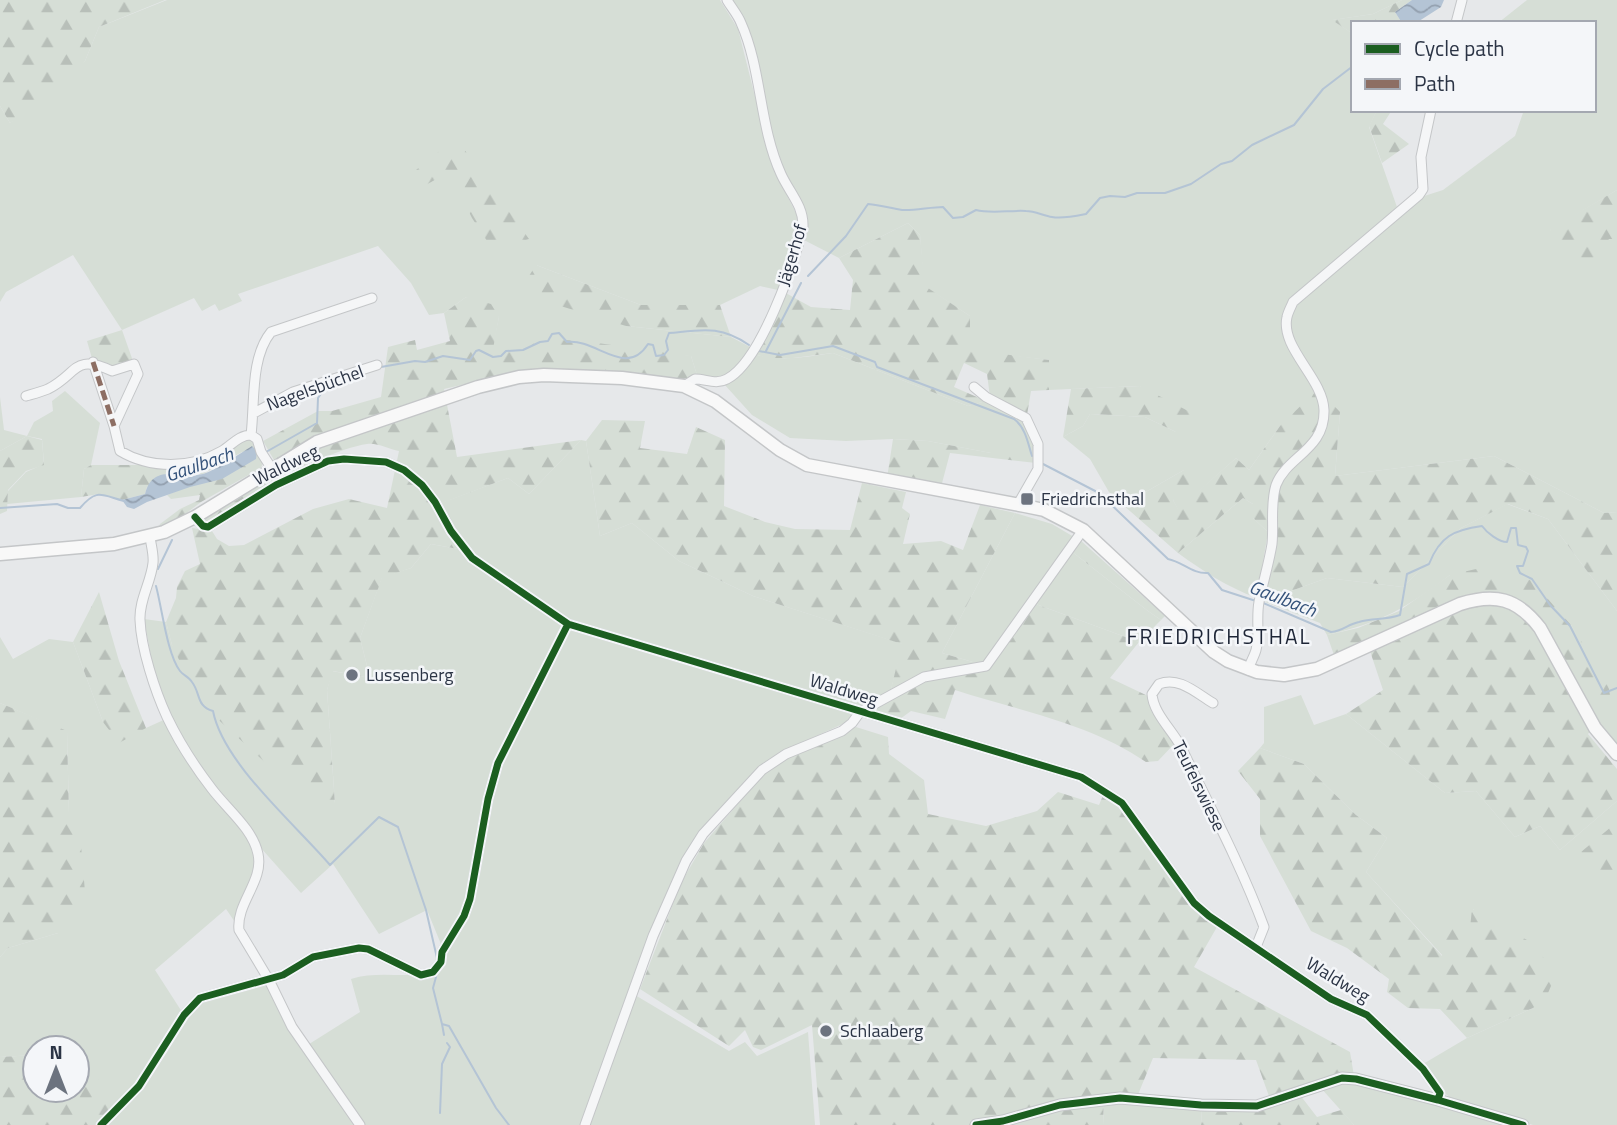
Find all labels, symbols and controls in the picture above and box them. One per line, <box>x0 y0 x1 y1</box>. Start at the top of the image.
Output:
legend <box>1351 21 1596 112</box>
text: Cycle path <box>1414 32 1505 64</box>
text: Path <box>1414 67 1456 99</box>
street label: Jägerhof <box>769 220 814 289</box>
street label: Nagelsbüchel <box>262 357 367 418</box>
street label: Waldweg <box>248 437 323 492</box>
water label: Gaulbach <box>161 438 237 489</box>
place label: Friedrichsthal <box>1041 485 1144 512</box>
marker: Friedrichsthal <box>1019 491 1035 507</box>
water label: Gaulbach <box>1245 571 1322 624</box>
district label: FRIEDRICHSTHAL <box>1126 620 1312 652</box>
place label: Lussenberg <box>366 661 454 688</box>
street label: Waldweg <box>807 666 882 713</box>
marker: Lussenberg <box>344 667 360 683</box>
street label: Teufelswiese <box>1166 736 1233 836</box>
street label: Waldweg <box>1301 950 1375 1009</box>
place label: Schlaaberg <box>840 1017 923 1044</box>
marker: Schlaaberg <box>818 1023 834 1039</box>
north arrow <box>21 1034 91 1104</box>
text: N <box>49 1037 63 1066</box>

